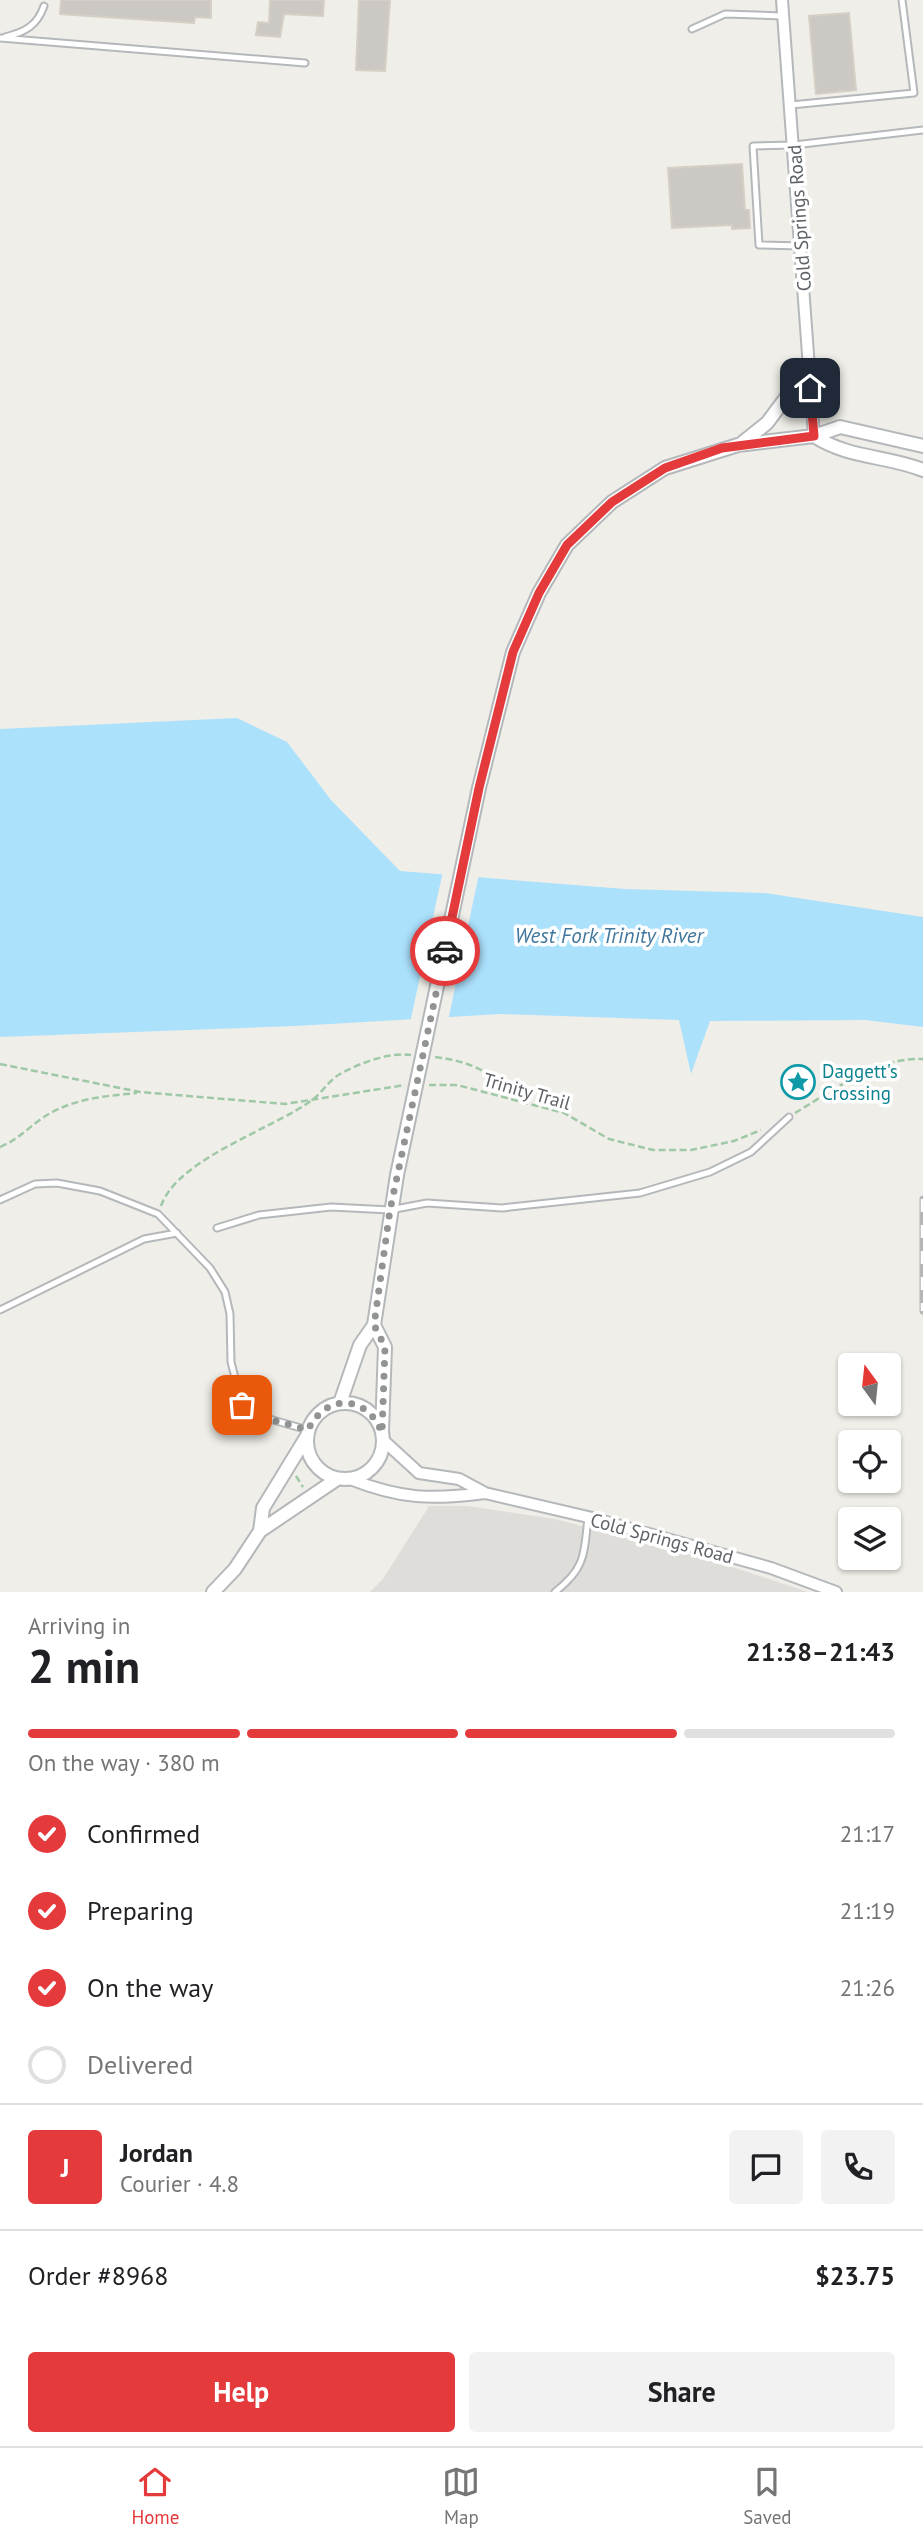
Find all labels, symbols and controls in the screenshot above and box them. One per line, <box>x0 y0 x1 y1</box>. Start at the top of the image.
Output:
street label: Cold Springs Road <box>782 144 816 292</box>
pin <box>780 358 840 418</box>
icon: home <box>791 369 829 407</box>
courier <box>410 916 480 986</box>
water label: West Fork Trinity River <box>515 922 705 949</box>
icon: car <box>426 932 464 970</box>
place label: Daggett's Crossing <box>822 1059 898 1105</box>
place icon: Daggett's Crossing <box>779 1063 817 1101</box>
street label: Trinity Trail <box>481 1067 574 1115</box>
north arrow <box>838 1353 901 1416</box>
map controls <box>838 1353 901 1570</box>
pin <box>212 1375 272 1435</box>
icon: bag <box>223 1386 261 1424</box>
button: locate <box>838 1430 901 1493</box>
street label: Cold Springs Road <box>588 1507 736 1569</box>
button: layers <box>838 1507 901 1570</box>
text: Arriving in <box>28 1611 130 1640</box>
text: 21:38–21:43 <box>746 1635 895 1668</box>
text: 2 min <box>28 1636 140 1696</box>
text: On the way · 380 m <box>28 1748 220 1777</box>
icon: check <box>28 1815 66 1853</box>
text: Confirmed <box>87 1817 200 1850</box>
text: 21:17 <box>840 1819 895 1848</box>
icon: check <box>28 1892 66 1930</box>
text: Preparing <box>87 1894 194 1927</box>
text: 21:19 <box>840 1896 895 1925</box>
icon: check <box>28 1969 66 2007</box>
text: On the way <box>87 1971 213 2004</box>
text: 21:26 <box>840 1973 895 2002</box>
text: Delivered <box>87 2048 193 2081</box>
button: chat <box>729 2130 803 2204</box>
button: phone <box>821 2130 895 2204</box>
text: Jordan <box>120 2136 193 2169</box>
text: J <box>61 2151 69 2184</box>
text: Courier · 4.8 <box>120 2169 239 2198</box>
text: Order #8968 <box>28 2259 168 2292</box>
text: $23.75 <box>815 2259 895 2292</box>
button: Help <box>28 2352 455 2432</box>
button: Share <box>469 2352 895 2432</box>
tab: Home <box>131 2463 179 2529</box>
tab: Map <box>442 2463 480 2529</box>
tab: Saved <box>743 2463 792 2529</box>

